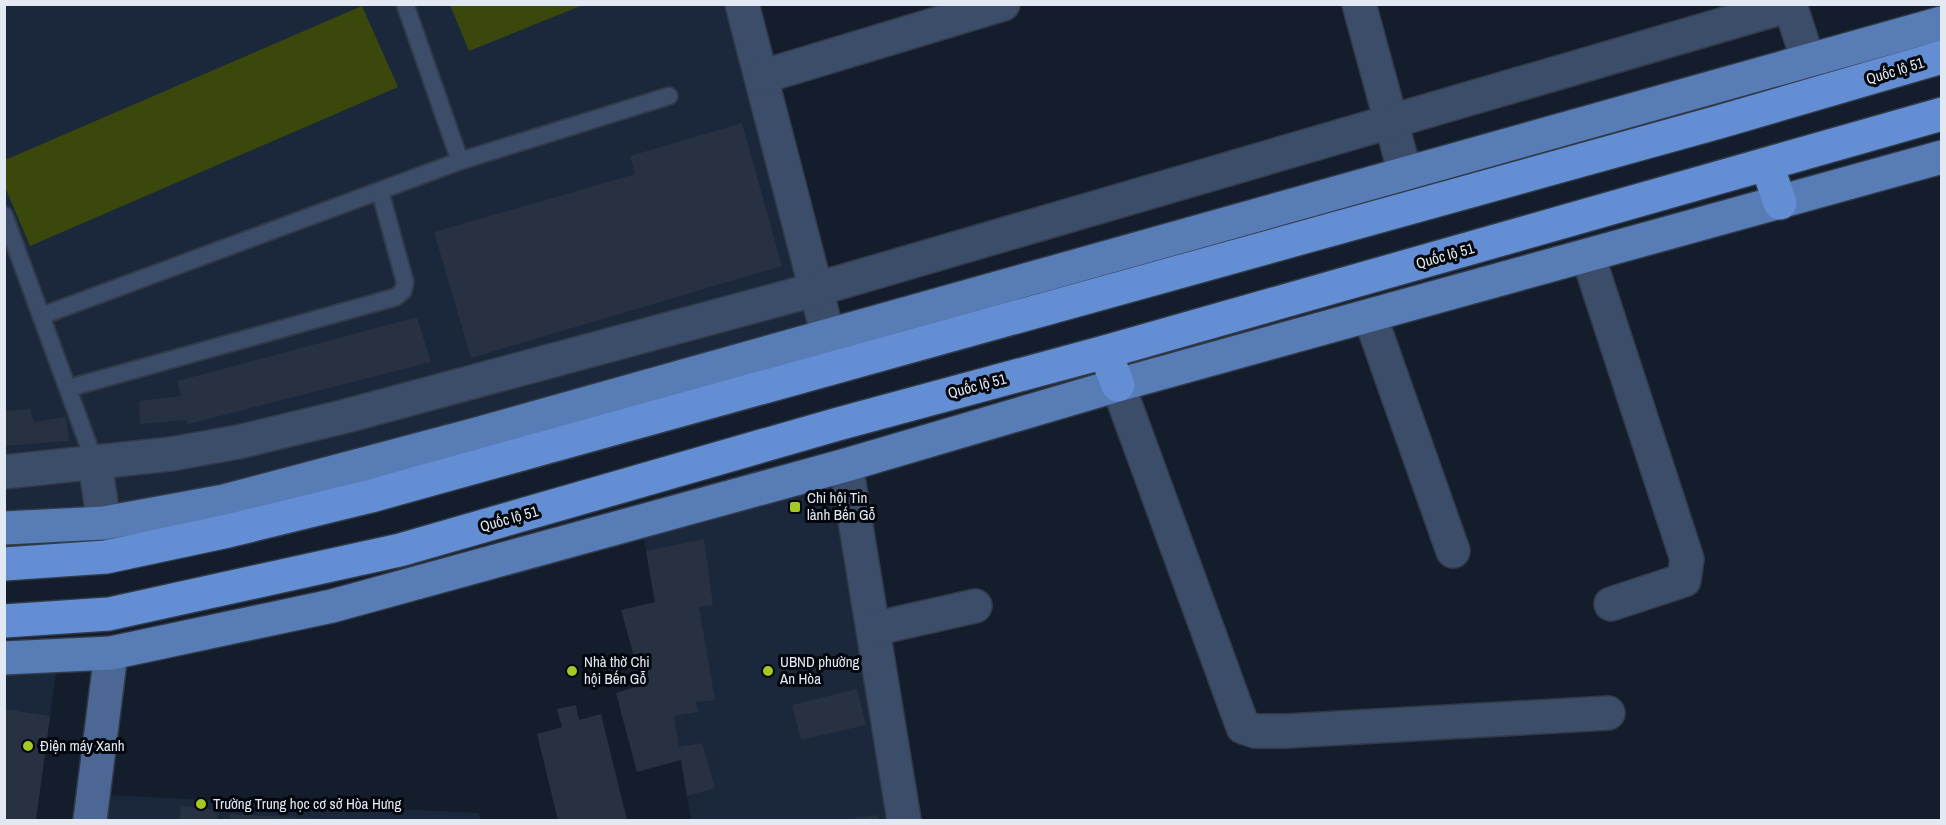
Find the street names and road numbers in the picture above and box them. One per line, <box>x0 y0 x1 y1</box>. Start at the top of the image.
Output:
street label: Quốc lộ 51 <box>1863 52 1927 89</box>
street label: Quốc lộ 51 <box>1413 237 1476 274</box>
street label: Quốc lộ 51 <box>945 368 1008 403</box>
street label: Quốc lộ 51 <box>477 500 540 537</box>

